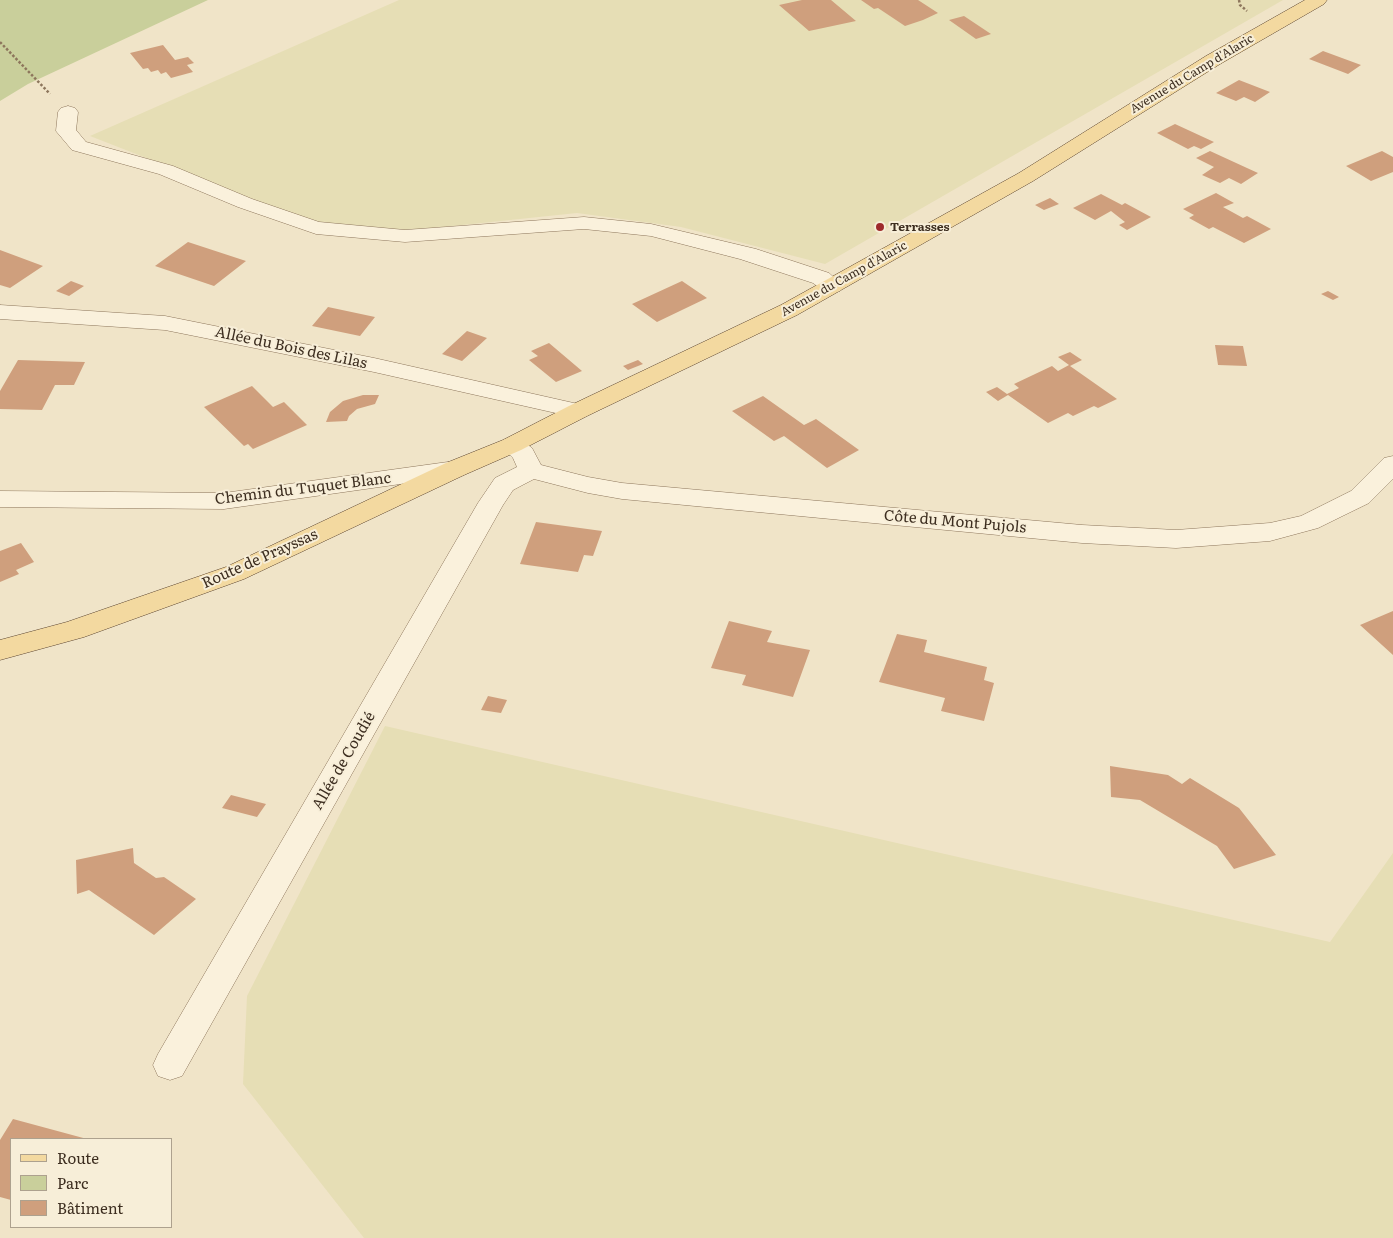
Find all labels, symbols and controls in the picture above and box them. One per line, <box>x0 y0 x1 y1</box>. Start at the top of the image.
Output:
street label: Avenue du Camp d'Alaric <box>1128 31 1256 117</box>
place label: Terrasses <box>890 220 949 234</box>
marker: Terrasses <box>874 221 886 233</box>
street label: Avenue du Camp d'Alaric <box>779 238 909 320</box>
street label: Allée du Bois des Lilas <box>213 323 369 373</box>
street label: Chemin du Tuquet Blanc <box>214 469 392 509</box>
street label: Côte du Mont Pujols <box>883 507 1027 537</box>
street label: Route de Prayssas <box>199 525 321 593</box>
street label: Allée de Coudié <box>309 709 379 813</box>
legend <box>10 1138 172 1228</box>
text: Route <box>57 1146 99 1169</box>
text: Parc <box>57 1171 88 1194</box>
text: Bâtiment <box>57 1196 123 1219</box>

